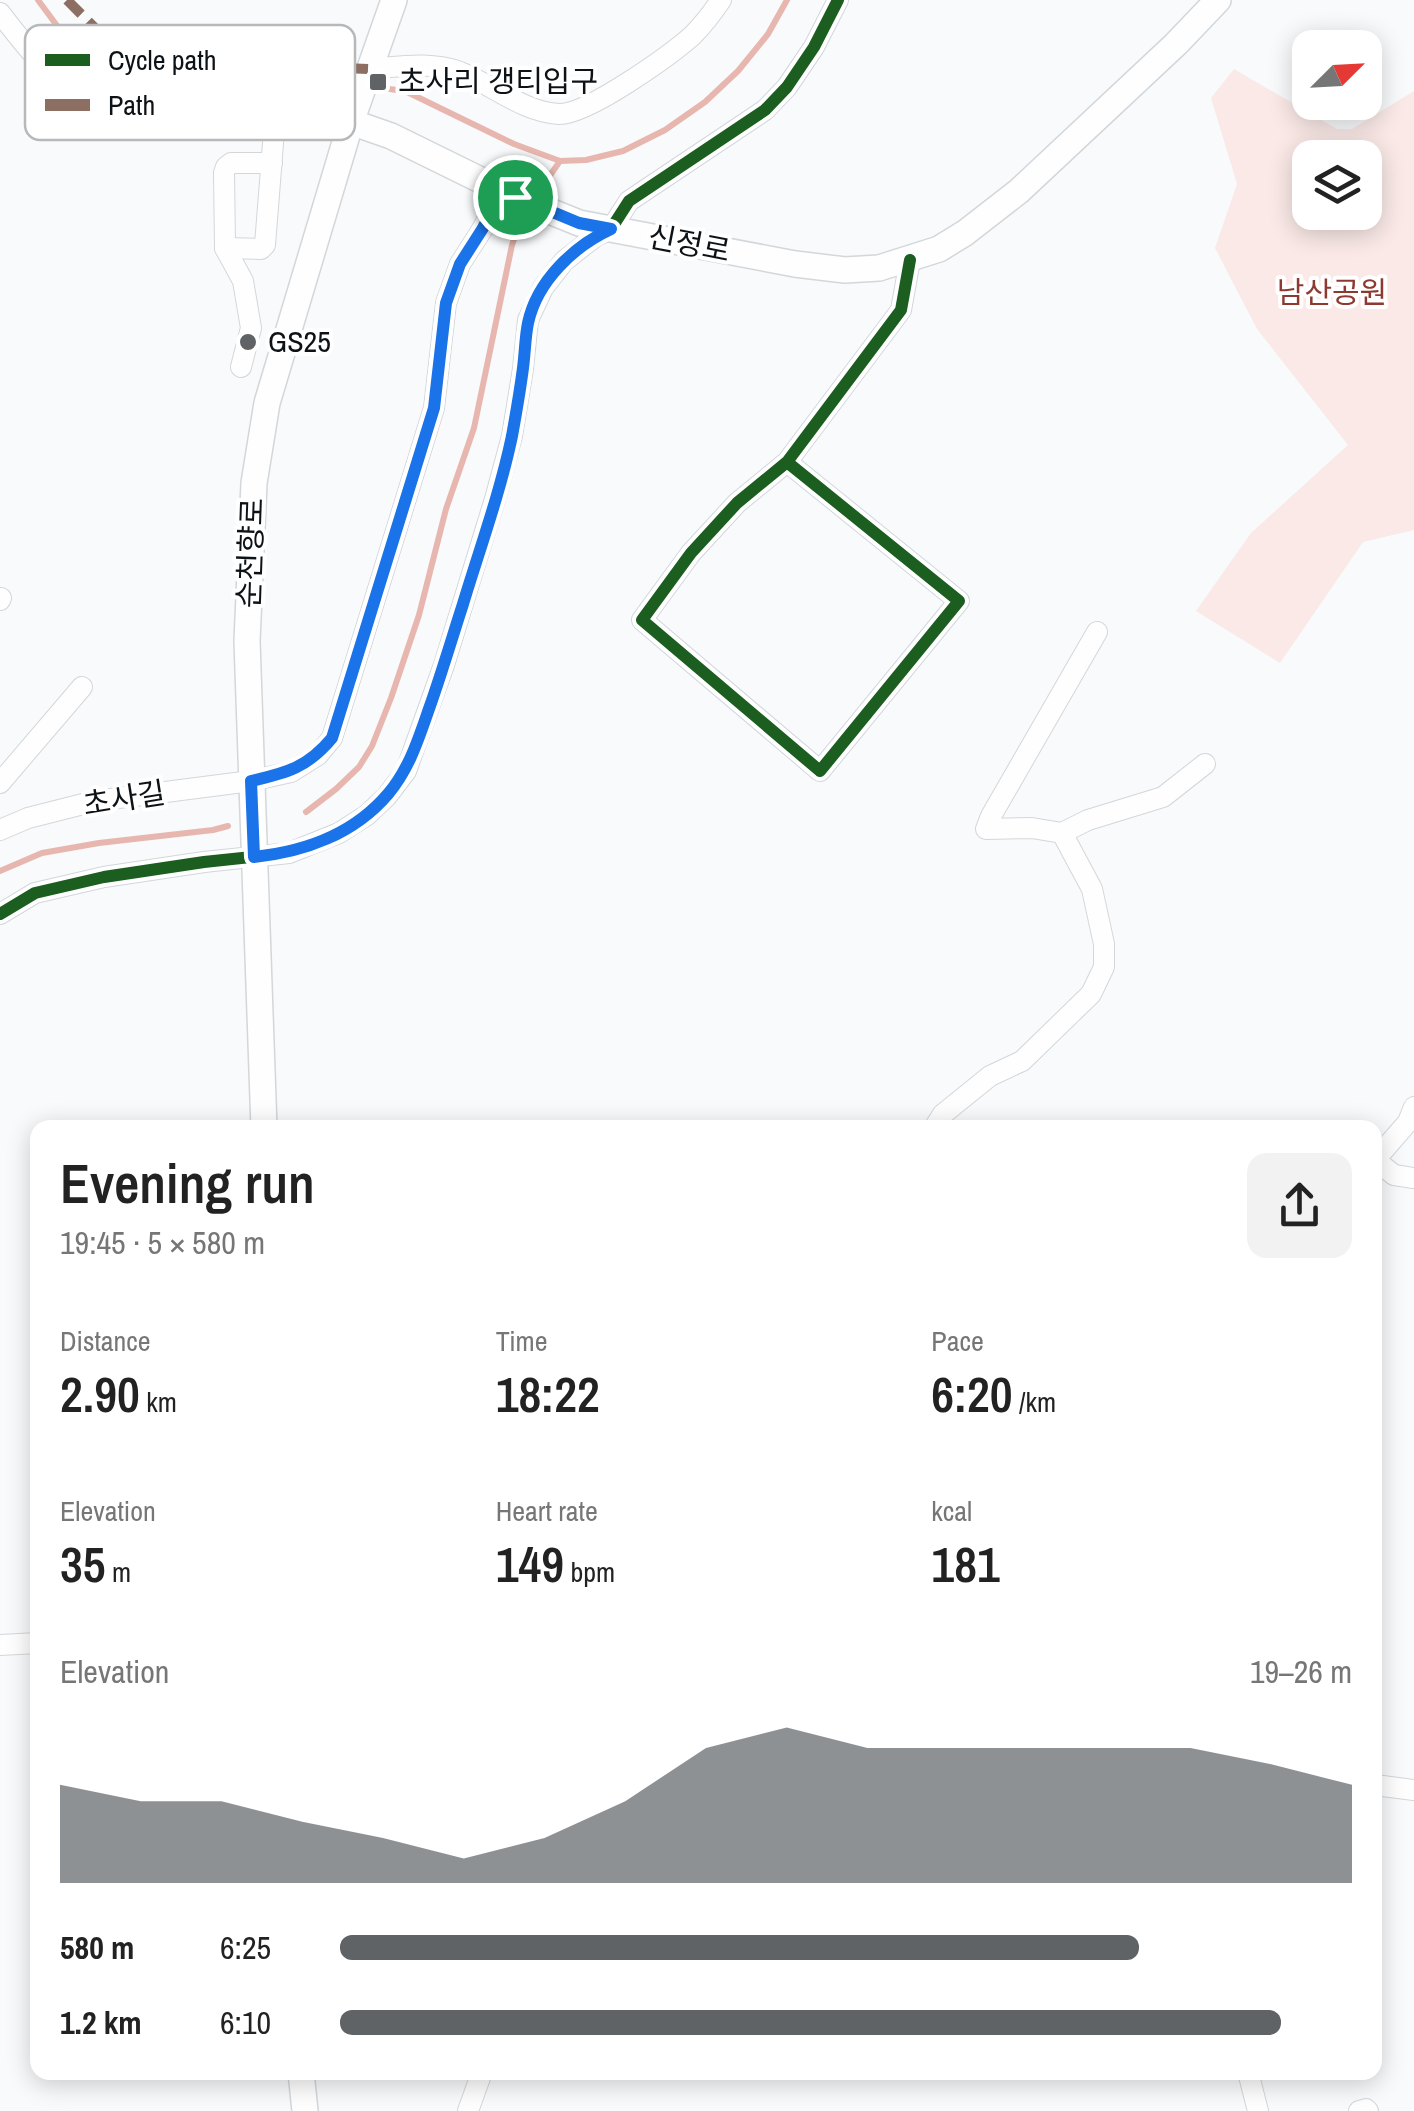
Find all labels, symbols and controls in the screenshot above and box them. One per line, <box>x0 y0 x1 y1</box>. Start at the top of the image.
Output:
legend <box>25 25 355 140</box>
north arrow <box>1292 30 1382 120</box>
map controls <box>1292 30 1382 230</box>
text: Cycle path <box>108 41 216 79</box>
place label: 초사리 갱티입구 <box>398 61 598 101</box>
marker: 초사리 갱티입구 <box>367 71 389 93</box>
text: Path <box>108 86 155 124</box>
button: layers <box>1292 140 1382 230</box>
pin <box>473 155 558 240</box>
icon: arrive <box>488 170 543 225</box>
street label: 신정로 <box>645 215 734 271</box>
park label: 남산공원 <box>1277 272 1387 312</box>
place label: GS25 <box>268 321 331 361</box>
marker: GS25 <box>237 331 259 353</box>
street label: 순천향로 <box>228 497 272 609</box>
street label: 초사길 <box>80 772 168 824</box>
text: Evening run <box>60 1146 315 1220</box>
button: share <box>1247 1153 1352 1258</box>
text: 19:45 · 5 × 580 m <box>60 1221 265 1264</box>
text: Distance <box>60 1322 151 1360</box>
text: Time <box>496 1322 547 1360</box>
text: Pace <box>931 1322 984 1360</box>
text: 2.90 <box>60 1360 140 1428</box>
text: 18:22 <box>496 1360 600 1428</box>
text: 6:20 <box>931 1360 1013 1428</box>
text: km <box>140 1383 177 1421</box>
text: /km <box>1013 1383 1056 1421</box>
text: Elevation <box>60 1492 156 1530</box>
text: Heart rate <box>496 1492 598 1530</box>
text: kcal <box>931 1492 972 1530</box>
text: 35 <box>60 1530 106 1598</box>
text: 149 <box>496 1530 564 1598</box>
text: 181 <box>931 1530 1000 1598</box>
text: m <box>106 1553 131 1591</box>
text: bpm <box>564 1553 615 1591</box>
text: Elevation <box>60 1650 169 1693</box>
text: 19–26 m <box>1250 1650 1352 1693</box>
text: 580 m <box>60 1926 134 1969</box>
text: 6:25 <box>220 1926 271 1969</box>
text: 1.2 km <box>60 2001 142 2044</box>
text: 6:10 <box>220 2001 271 2044</box>

